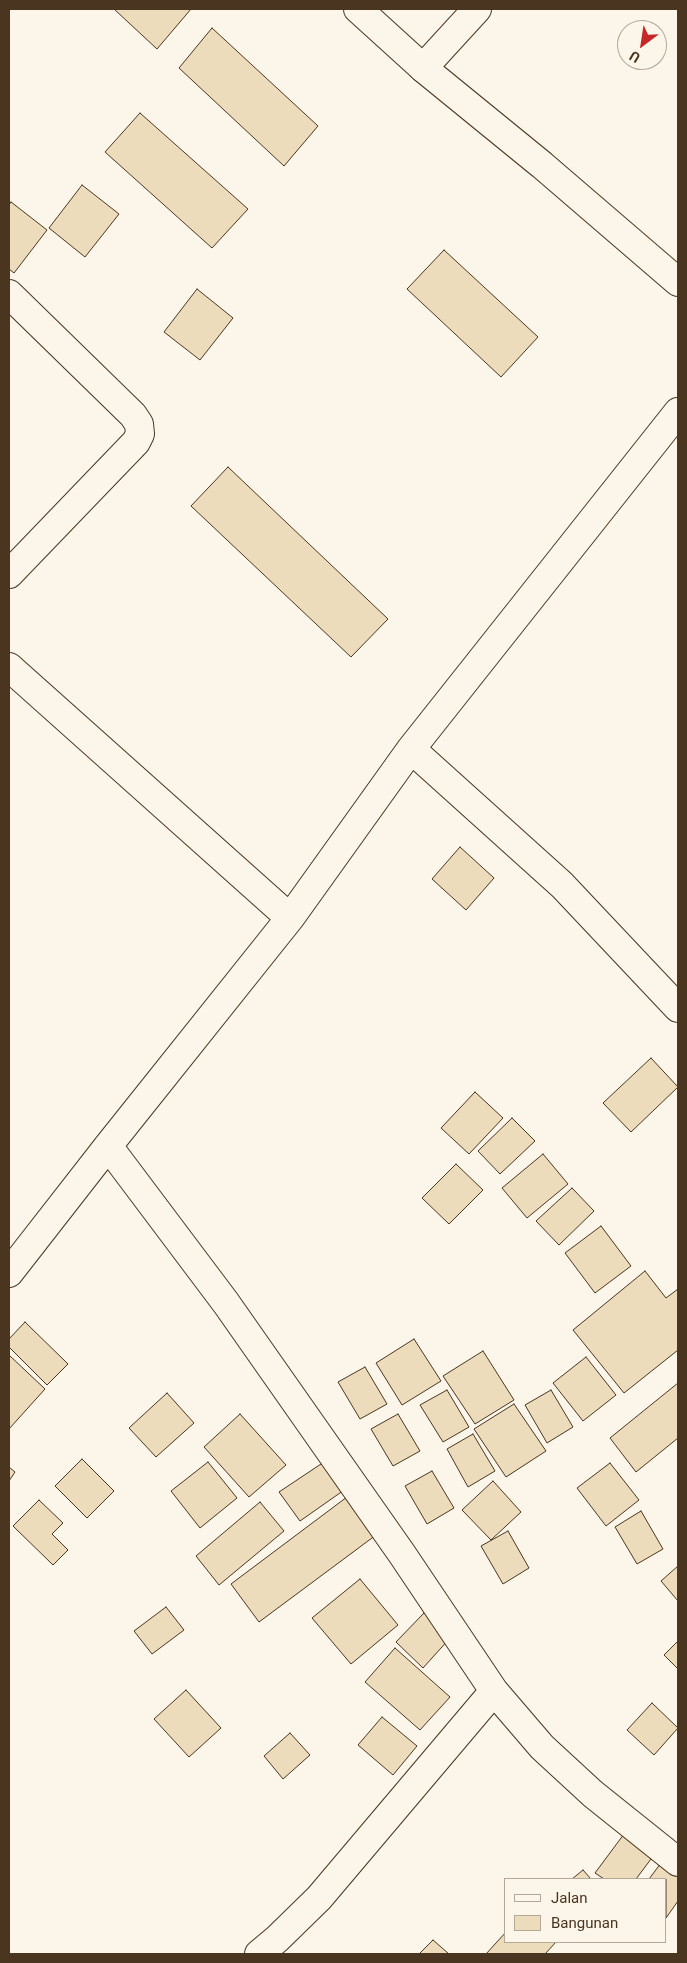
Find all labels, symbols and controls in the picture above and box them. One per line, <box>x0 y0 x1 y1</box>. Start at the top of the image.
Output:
north arrow <box>617 20 667 70</box>
text: U <box>627 48 643 66</box>
legend <box>504 1878 667 1943</box>
text: Jalan <box>551 1889 588 1907</box>
text: Bangunan <box>551 1914 618 1932</box>

